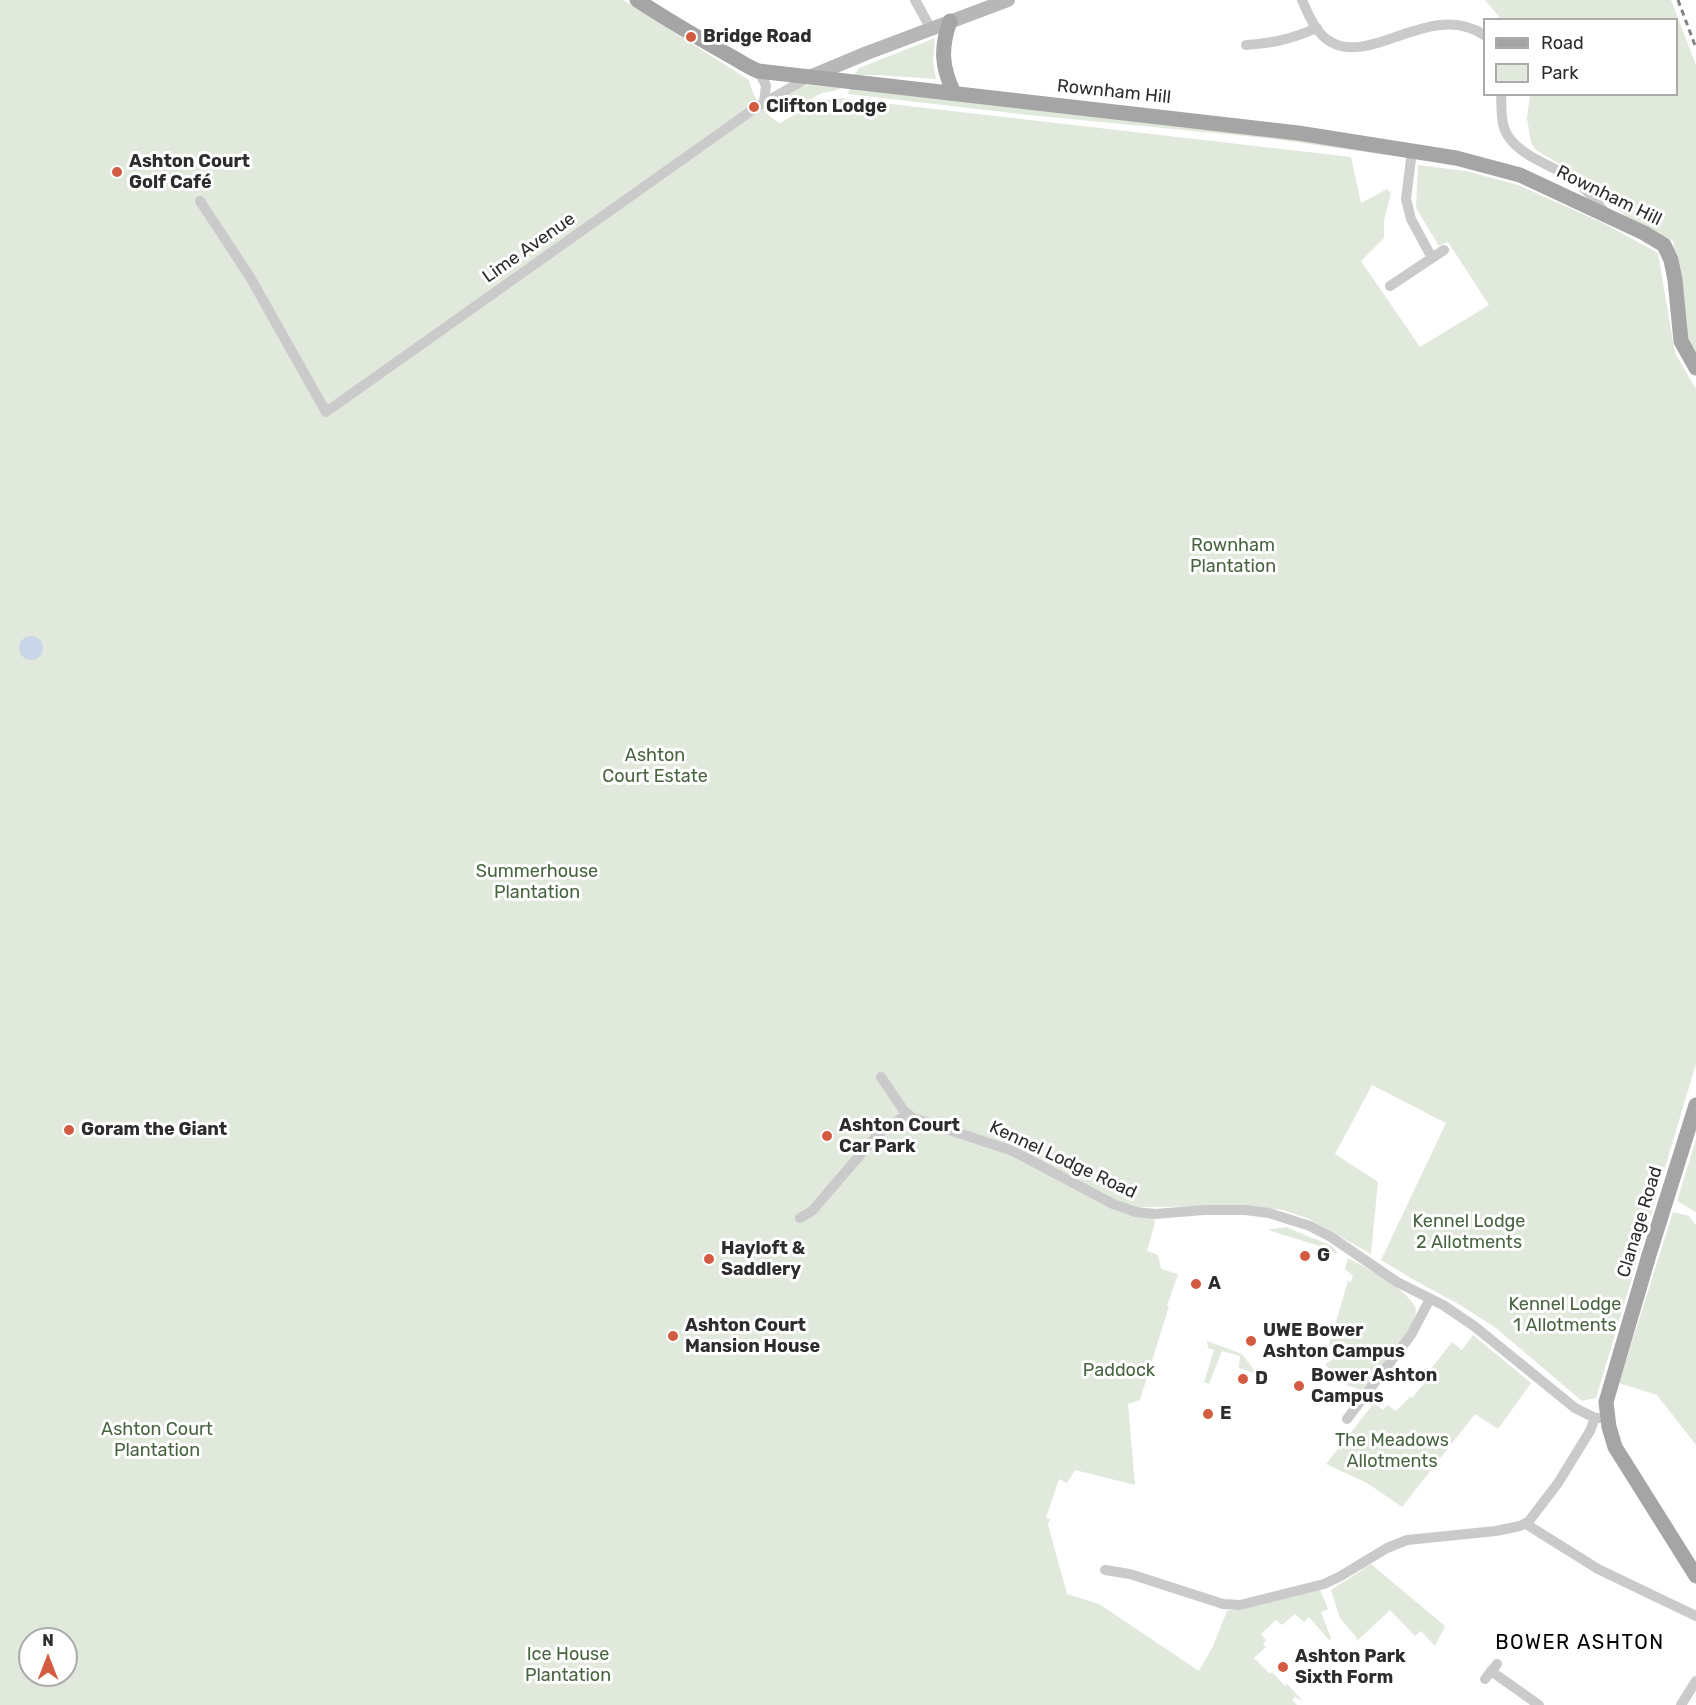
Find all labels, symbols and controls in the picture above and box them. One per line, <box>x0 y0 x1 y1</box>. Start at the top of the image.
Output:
legend <box>1483 18 1678 96</box>
place label: Bridge Road <box>703 26 812 48</box>
marker: Bridge Road <box>684 30 698 44</box>
text: Road <box>1541 32 1584 54</box>
text: Park <box>1541 62 1578 84</box>
street label: Rownham Hill <box>1056 75 1172 109</box>
place label: Clifton Lodge <box>766 96 887 118</box>
marker: Clifton Lodge <box>747 100 761 114</box>
place label: Ashton Court Golf Café <box>129 151 250 194</box>
street label: Rownham Hill <box>1553 161 1665 231</box>
marker: Ashton Court Golf Café <box>110 165 124 179</box>
street label: Lime Avenue <box>479 208 579 288</box>
park label: Rownham Plantation <box>1190 535 1276 578</box>
park label: Ashton Court Estate <box>602 745 708 788</box>
park label: Summerhouse Plantation <box>476 861 598 904</box>
place label: Ashton Court Car Park <box>839 1115 960 1158</box>
street label: Kennel Lodge Road <box>986 1116 1140 1204</box>
place label: Goram the Giant <box>81 1119 227 1141</box>
marker: Goram the Giant <box>62 1123 76 1137</box>
marker: Ashton Court Car Park <box>820 1129 834 1143</box>
street label: Clanage Road <box>1613 1164 1667 1280</box>
park label: Kennel Lodge 2 Allotments <box>1413 1211 1525 1254</box>
place label: Hayloft & Saddlery <box>721 1238 805 1280</box>
place label: G <box>1317 1245 1330 1267</box>
marker: G <box>1298 1249 1312 1263</box>
marker: Hayloft & Saddlery <box>702 1252 716 1266</box>
place label: A <box>1208 1273 1221 1295</box>
marker: A <box>1189 1277 1203 1291</box>
park label: Kennel Lodge 1 Allotments <box>1509 1294 1621 1336</box>
place label: Ashton Court Mansion House <box>685 1315 820 1358</box>
place label: UWE Bower Ashton Campus <box>1263 1320 1405 1362</box>
marker: Ashton Court Mansion House <box>666 1329 680 1343</box>
marker: UWE Bower Ashton Campus <box>1244 1334 1258 1348</box>
park label: Paddock <box>1083 1360 1155 1382</box>
place label: Bower Ashton Campus <box>1311 1365 1437 1408</box>
place label: D <box>1255 1368 1268 1390</box>
marker: D <box>1236 1372 1250 1386</box>
marker: Bower Ashton Campus <box>1292 1379 1306 1393</box>
place label: E <box>1220 1403 1232 1425</box>
marker: E <box>1201 1407 1215 1421</box>
park label: Ashton Court Plantation <box>101 1419 213 1462</box>
park label: The Meadows Allotments <box>1335 1430 1449 1472</box>
north arrow <box>18 1627 78 1687</box>
text: N <box>42 1631 54 1650</box>
district label: BOWER ASHTON <box>1495 1631 1665 1655</box>
park label: Ice House Plantation <box>525 1644 611 1686</box>
place label: Ashton Park Sixth Form <box>1295 1646 1406 1688</box>
marker: Ashton Park Sixth Form <box>1276 1660 1290 1674</box>

